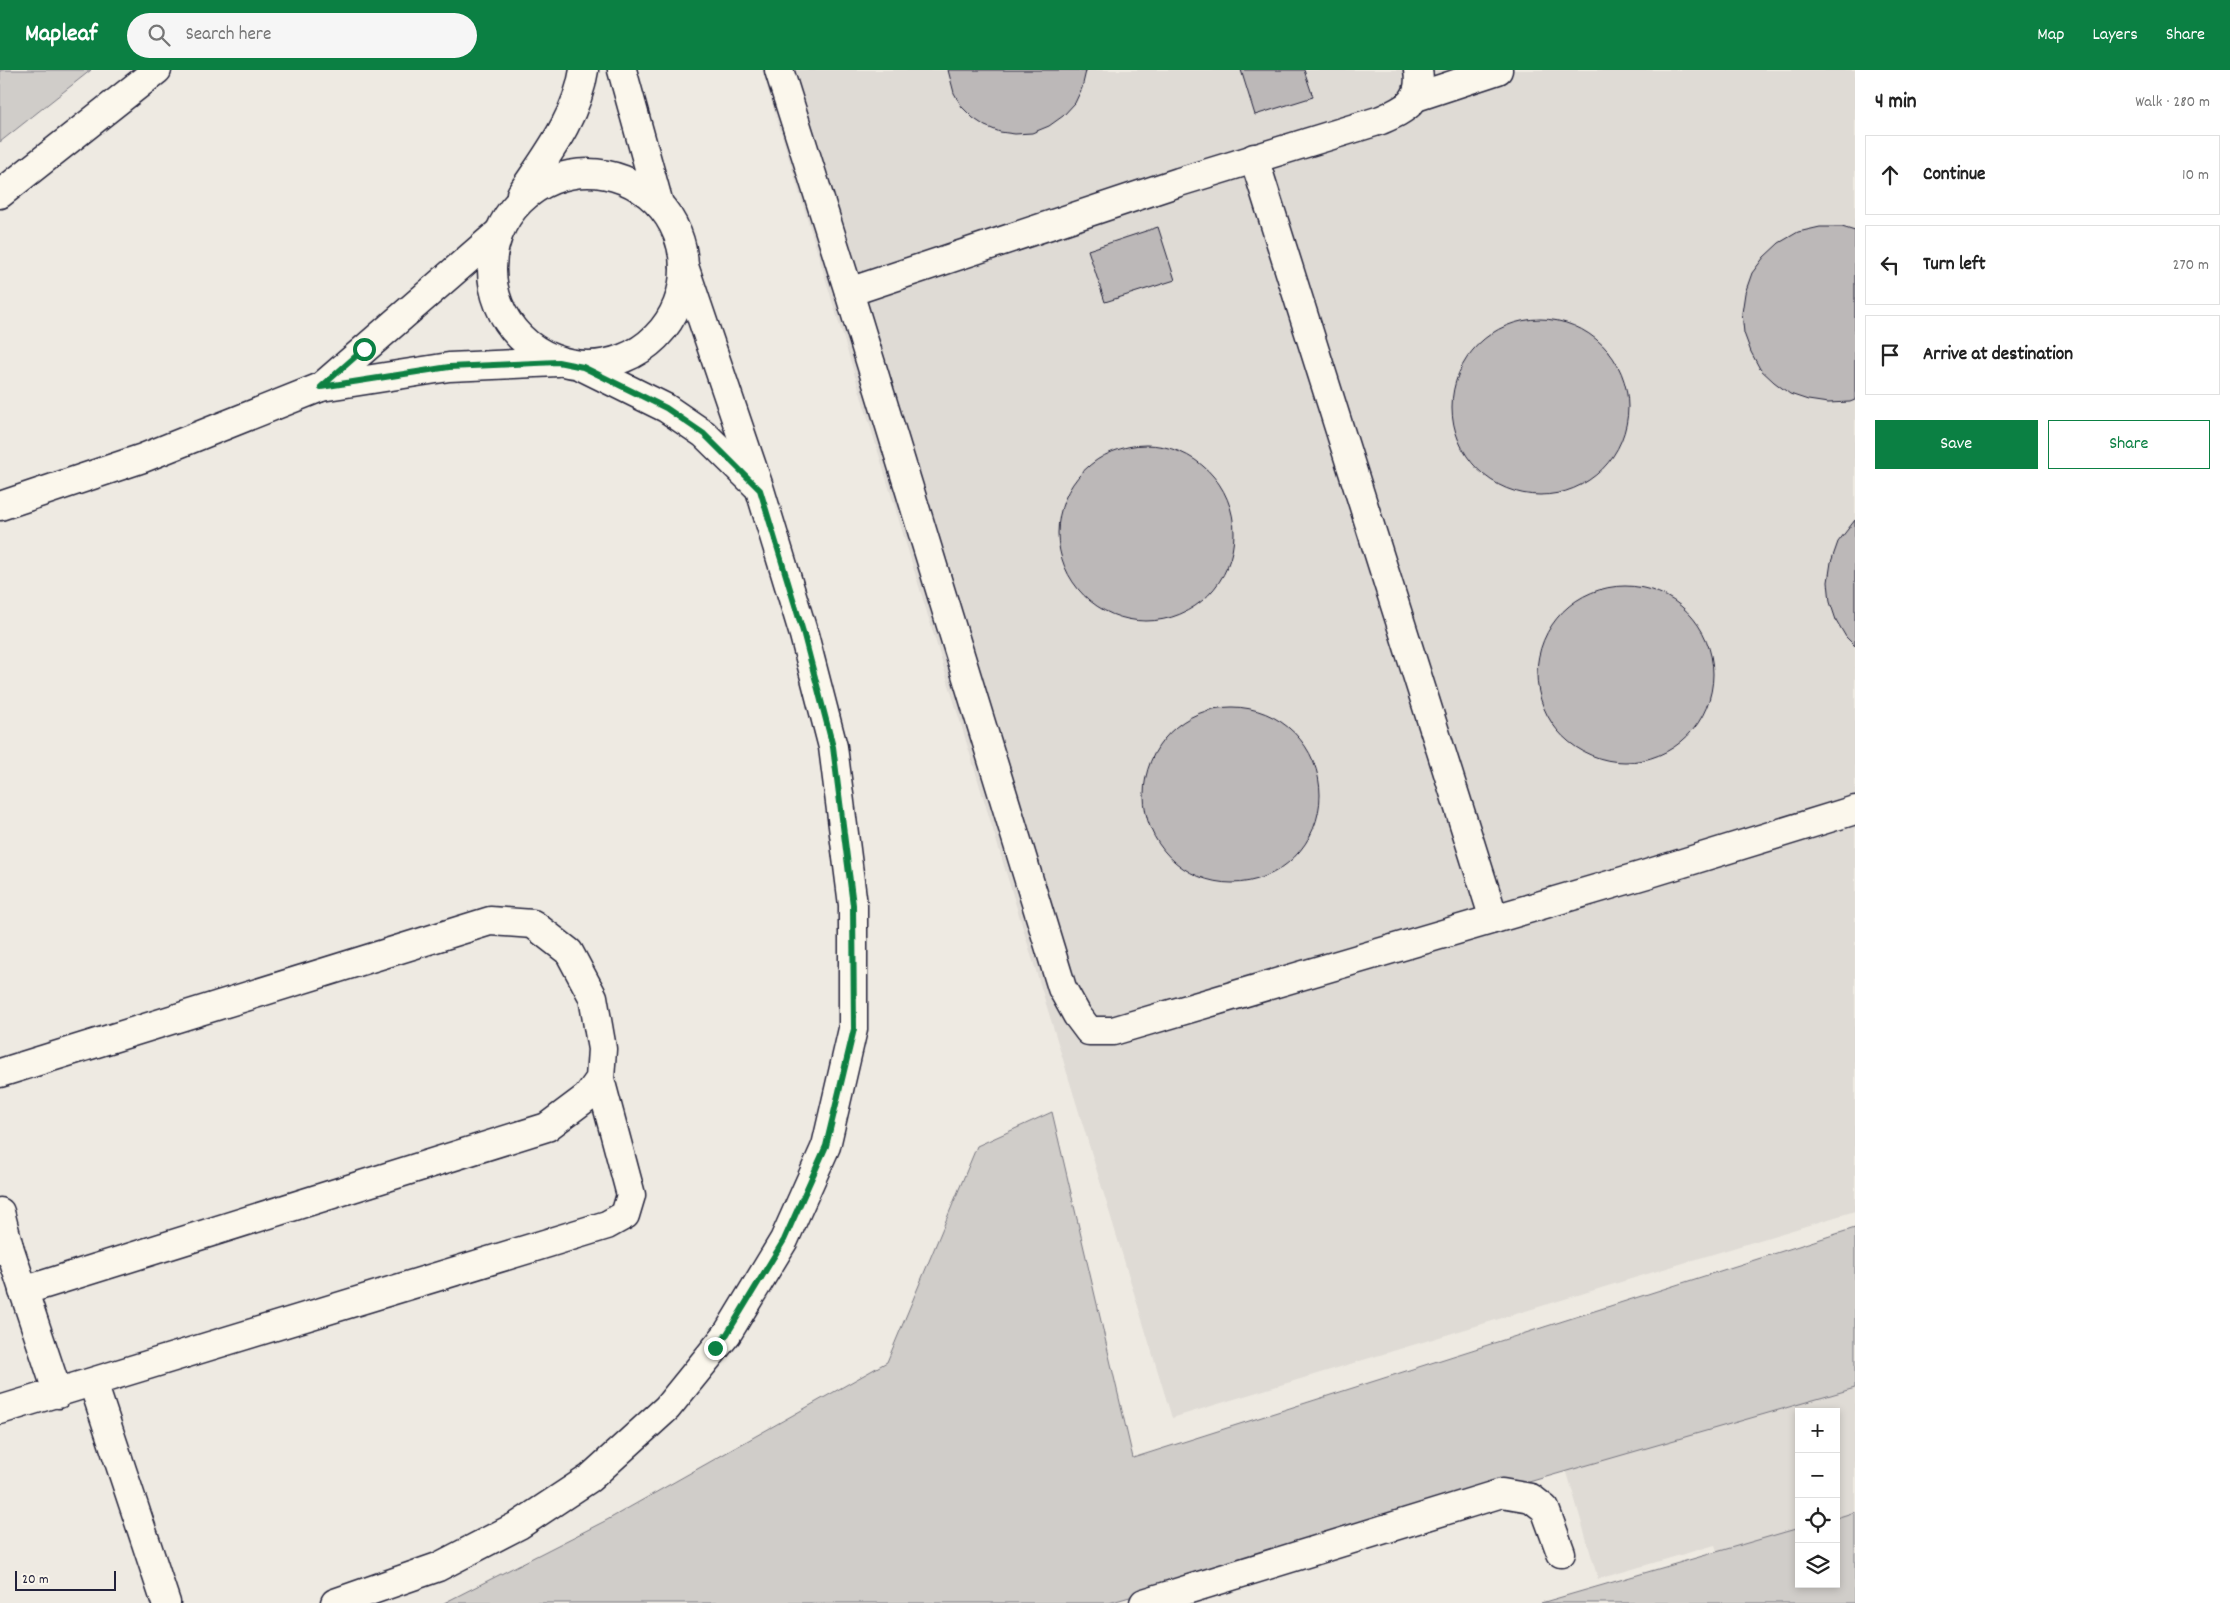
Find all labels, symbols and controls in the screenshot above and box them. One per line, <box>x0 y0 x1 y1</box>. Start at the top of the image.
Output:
search box <box>127 13 477 58</box>
text: Mapleaf <box>25 18 97 52</box>
icon: search <box>145 21 173 49</box>
text: Search here <box>185 22 271 49</box>
text: Map <box>2037 23 2064 48</box>
text: Layers <box>2092 23 2138 48</box>
text: Share <box>2166 23 2205 48</box>
text: 4 min <box>1875 88 1917 118</box>
text: Walk · 280 m <box>2135 91 2210 114</box>
icon: ahead <box>1876 161 1904 189</box>
text: Continue <box>1923 162 1985 189</box>
text: 10 m <box>2182 164 2209 187</box>
icon: left <box>1876 251 1904 279</box>
text: Turn left <box>1923 252 1986 279</box>
text: 270 m <box>2173 254 2209 277</box>
route start <box>353 338 376 361</box>
icon: arrive <box>1876 341 1904 369</box>
text: Arrive at destination <box>1923 342 2073 369</box>
button: Save <box>1875 420 2038 469</box>
button: Share <box>2048 420 2210 469</box>
route end <box>704 1337 727 1360</box>
map controls <box>1795 1408 1840 1588</box>
button: + <box>1795 1408 1840 1453</box>
button: − <box>1795 1453 1840 1498</box>
button: locate <box>1795 1498 1840 1543</box>
button: layers <box>1795 1543 1840 1588</box>
scale bar <box>15 1568 116 1591</box>
text: 20 m <box>22 1570 49 1590</box>

